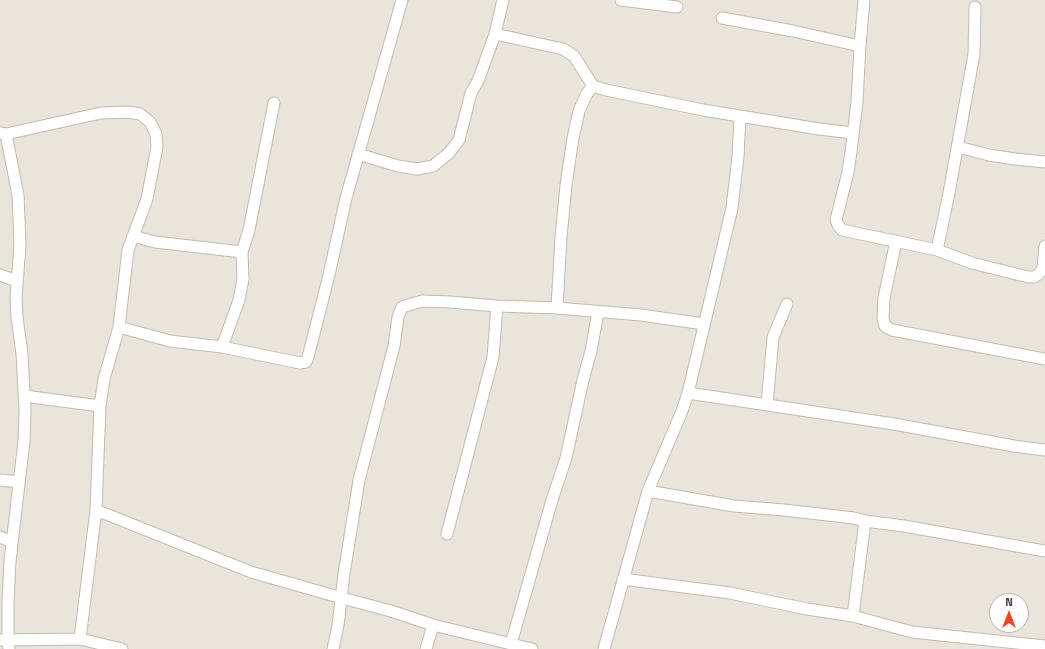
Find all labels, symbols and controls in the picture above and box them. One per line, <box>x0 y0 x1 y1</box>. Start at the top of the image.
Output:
north arrow <box>989 593 1029 633</box>
text: N <box>1005 594 1013 610</box>

